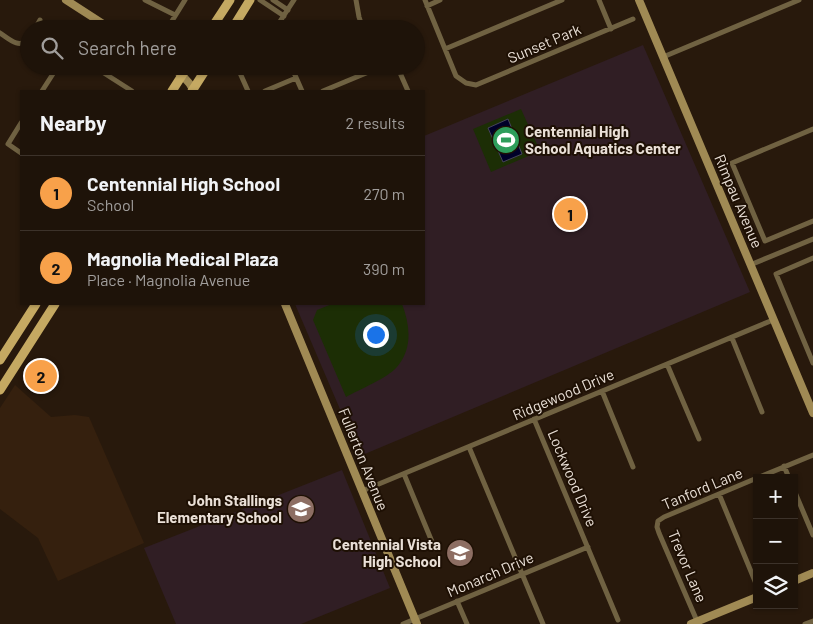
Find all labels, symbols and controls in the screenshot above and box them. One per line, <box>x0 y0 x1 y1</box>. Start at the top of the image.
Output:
street label: Sunset Park <box>505 19 584 67</box>
search box <box>20 20 425 75</box>
icon: search <box>38 34 66 62</box>
text: Search here <box>78 36 177 59</box>
text: Nearby <box>40 110 106 135</box>
text: 2 results <box>346 113 405 132</box>
place label: Centennial High School Aquatics Center <box>525 122 681 157</box>
sports icon: Centennial High School Aquatics Center <box>491 125 521 155</box>
street label: Rimpau Avenue <box>711 151 767 251</box>
text: Centennial High School <box>87 172 280 195</box>
text: 1 <box>53 184 59 203</box>
text: 270 m <box>363 184 405 203</box>
text: School <box>87 195 134 214</box>
pin: 1 <box>554 195 586 233</box>
text: Magnolia Medical Plaza <box>87 247 278 270</box>
text: 2 <box>52 259 60 278</box>
text: 390 m <box>363 259 405 278</box>
text: Place · Magnolia Avenue <box>87 270 250 289</box>
your location <box>363 322 389 348</box>
pin: 2 <box>25 357 57 395</box>
street label: Ridgewood Drive <box>510 365 616 423</box>
street label: Fullerton Avenue <box>335 405 393 513</box>
street label: Lockwood Drive <box>544 427 602 529</box>
street label: Tanford Lane <box>659 463 745 513</box>
map controls <box>753 474 798 609</box>
button: + <box>753 474 798 519</box>
place label: John Stallings Elementary School <box>157 491 282 526</box>
school or university icon: John Stallings Elementary School <box>286 494 316 524</box>
button: − <box>753 519 798 564</box>
street label: Trevor Lane <box>665 527 711 605</box>
place label: Centennial Vista High School <box>333 535 441 570</box>
school or university icon: Centennial Vista High School <box>445 538 475 568</box>
street label: Monarch Drive <box>444 548 536 600</box>
button: layers <box>753 564 798 609</box>

